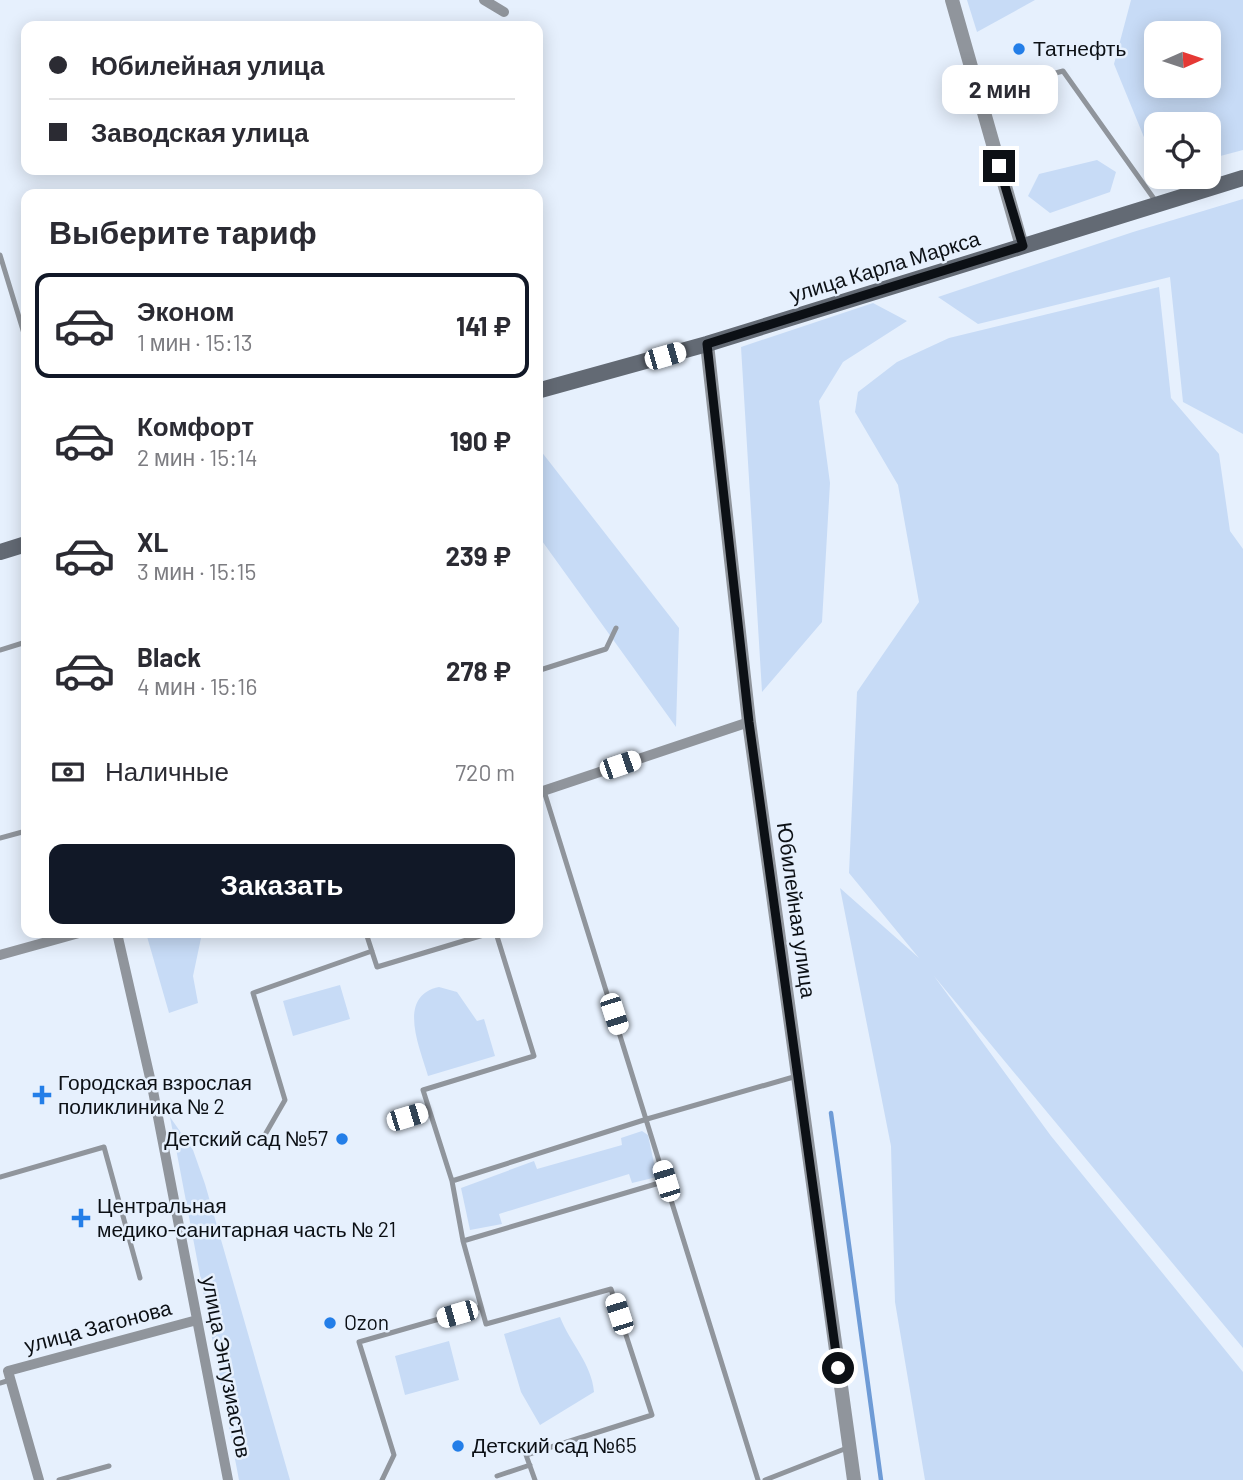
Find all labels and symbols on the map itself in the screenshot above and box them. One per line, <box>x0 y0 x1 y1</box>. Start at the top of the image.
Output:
north arrow <box>1144 21 1222 98</box>
place label: Татнефть <box>1033 35 1126 60</box>
marker: Татнефть <box>1011 41 1027 57</box>
callout: 2 мин <box>941 64 1057 114</box>
route end <box>983 150 1015 182</box>
street label: улица Карла Маркса <box>786 225 983 306</box>
car <box>642 340 689 372</box>
car <box>597 748 644 782</box>
street label: Юбилейная улица <box>773 820 822 1000</box>
car <box>598 991 631 1037</box>
place label: Городская взрослая поликлиника № 2 <box>58 1069 252 1118</box>
marker: Городская взрослая поликлиника № 2 <box>32 1085 52 1105</box>
car <box>384 1101 431 1133</box>
place label: Детский сад №57 <box>164 1125 328 1150</box>
marker: Детский сад №57 <box>334 1131 350 1147</box>
car <box>650 1158 683 1204</box>
place label: Центральная медико-санитарная часть № 21 <box>97 1192 396 1241</box>
marker: Центральная медико-санитарная часть № 21 <box>71 1208 91 1228</box>
street label: улица Энтузиастов <box>198 1274 257 1460</box>
car <box>603 1291 636 1337</box>
street label: улица Загонова <box>21 1294 174 1357</box>
car <box>434 1298 481 1330</box>
place label: Ozon <box>344 1309 389 1334</box>
marker: Ozon <box>322 1315 338 1331</box>
route start <box>822 1352 854 1384</box>
place label: Детский сад №65 <box>472 1432 637 1457</box>
marker: Детский сад №65 <box>450 1438 466 1454</box>

